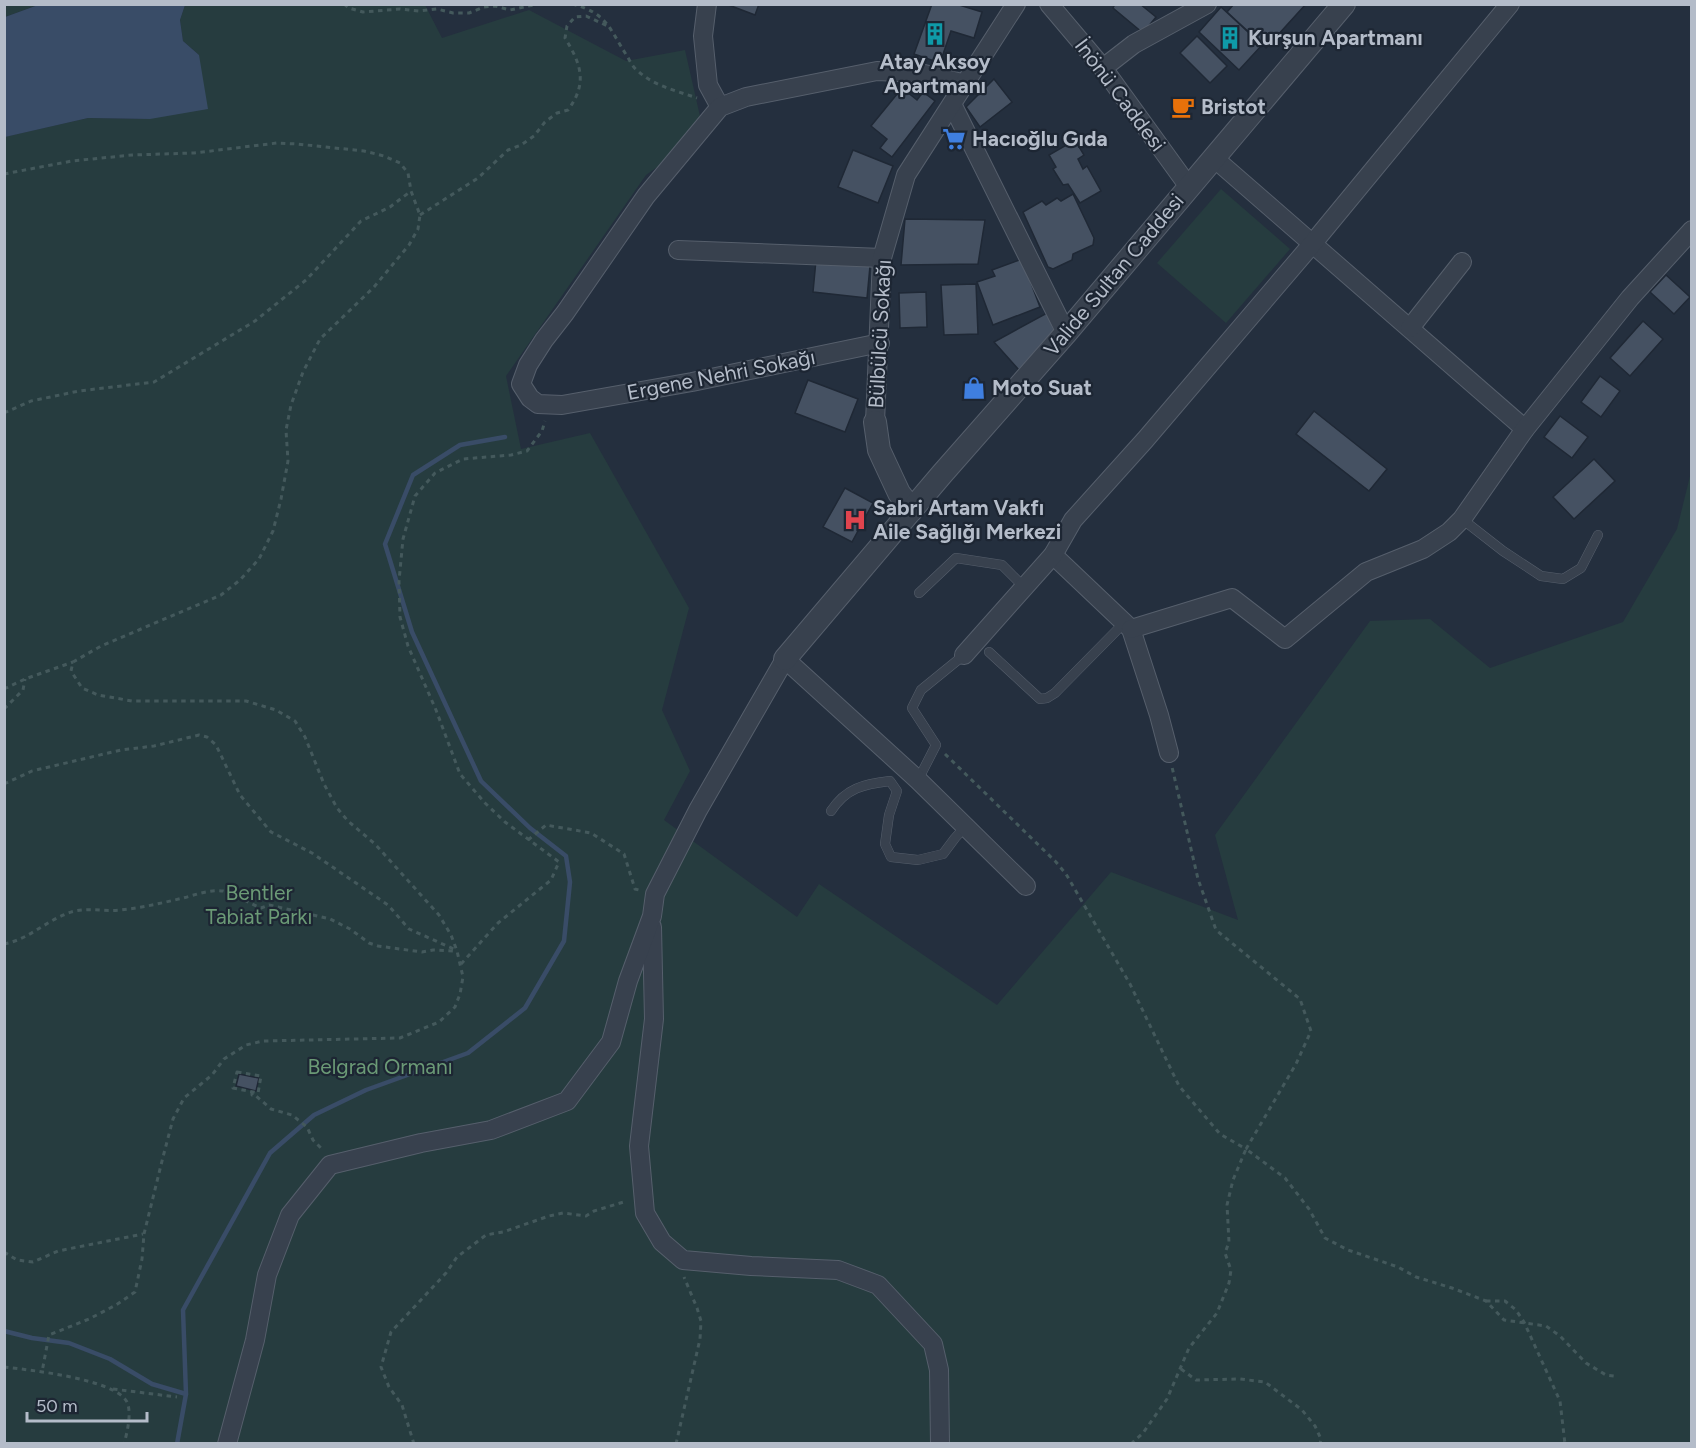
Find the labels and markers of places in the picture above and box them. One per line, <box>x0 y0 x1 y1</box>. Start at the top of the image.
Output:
building icon: Atay Aksoy Apartmanı <box>922 21 948 47</box>
building icon: Kurşun Apartmanı <box>1217 25 1243 51</box>
place label: Kurşun Apartmanı <box>1248 25 1423 50</box>
place label: Atay Aksoy Apartmanı <box>879 49 991 98</box>
cafe icon: Bristot <box>1170 94 1196 120</box>
place label: Bristot <box>1201 94 1266 119</box>
supermarket icon: Hacıoğlu Gıda <box>941 126 967 152</box>
place label: Hacıoğlu Gıda <box>972 126 1108 151</box>
shop icon: Moto Suat <box>961 375 987 401</box>
place label: Moto Suat <box>992 375 1092 400</box>
place label: Sabri Artam Vakfı Aile Sağlığı Merkezi <box>873 495 1061 544</box>
hospital icon: Sabri Artam Vakfı Aile Sağlığı Merkezi <box>842 507 868 533</box>

